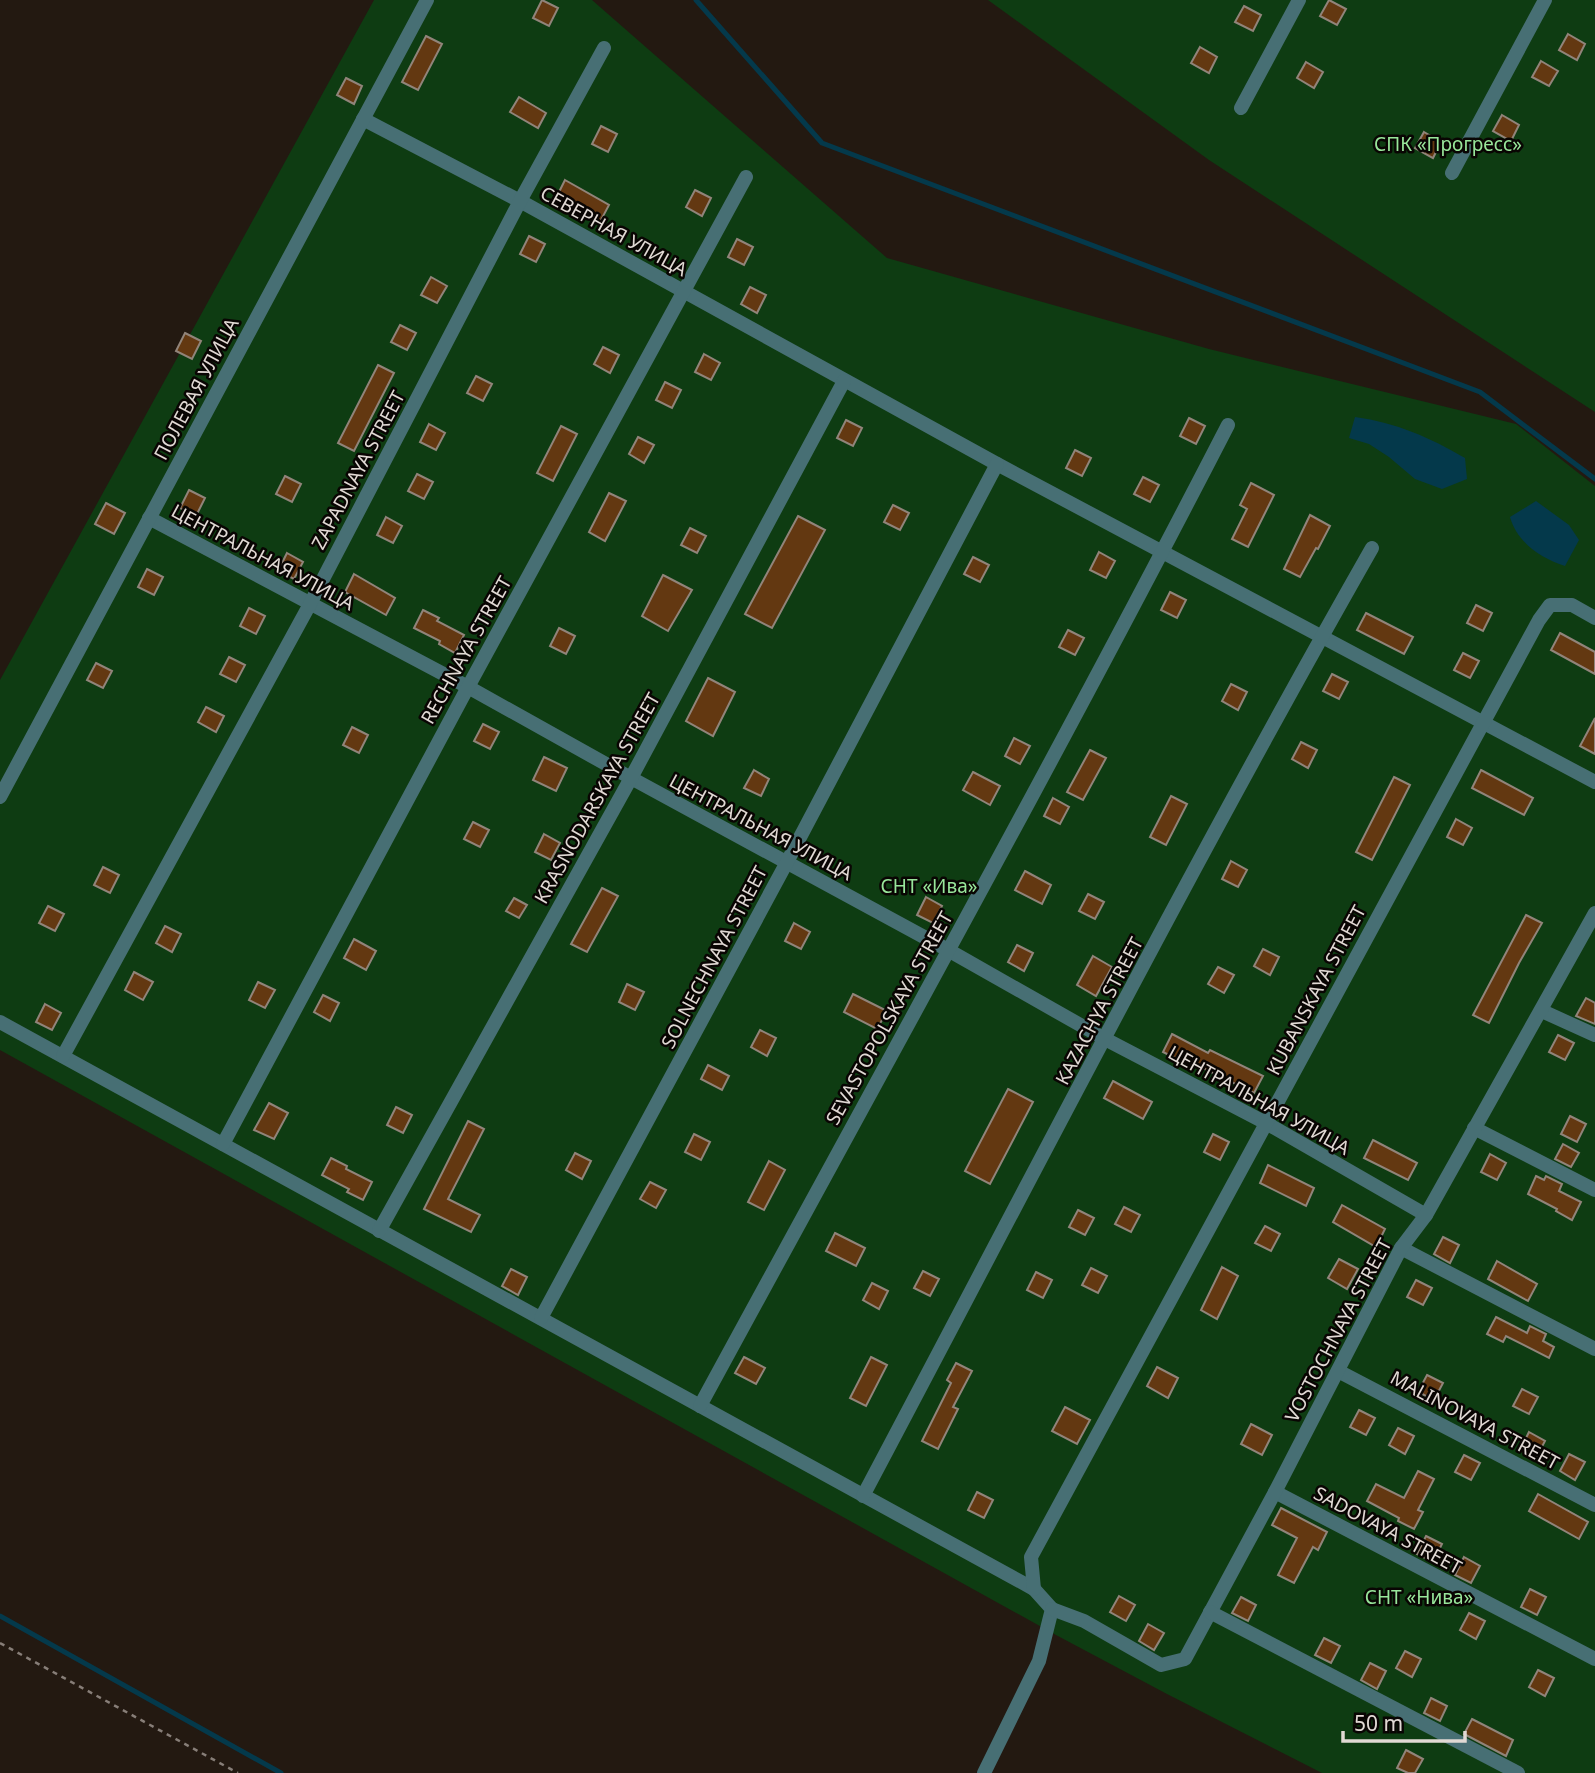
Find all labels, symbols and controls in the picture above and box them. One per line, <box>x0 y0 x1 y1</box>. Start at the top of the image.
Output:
park label: СПК «Прогресс» <box>1374 131 1522 157</box>
street label: СЕВЕРНАЯ УЛИЦА <box>536 180 693 283</box>
street label: ПОЛЕВАЯ УЛИЦА <box>148 313 245 465</box>
street label: ZAPADNAYA STREET <box>305 386 411 554</box>
street label: ЦЕНТРАЛЬНАЯ УЛИЦА <box>167 498 360 617</box>
street label: RECHNAYA STREET <box>415 571 518 729</box>
street label: KRASNODARSKAYA STREET <box>528 688 666 908</box>
street label: ЦЕНТРАЛЬНАЯ УЛИЦА <box>665 768 858 887</box>
street label: SOLNECHNAYA STREET <box>655 861 773 1053</box>
park label: СНТ «Ива» <box>881 873 977 899</box>
street label: KUBANSKAYA STREET <box>1260 900 1372 1080</box>
street label: SEVASTOPOLSKAYA STREET <box>819 906 959 1129</box>
street label: KAZACHYA STREET <box>1049 932 1149 1089</box>
street label: ЦЕНТРАЛЬНАЯ УЛИЦА <box>1164 1039 1355 1161</box>
street label: VOSTOCHNAYA STREET <box>1279 1233 1398 1426</box>
street label: MALINOVAYA STREET <box>1386 1364 1564 1476</box>
street label: SADOVAYA STREET <box>1310 1480 1467 1580</box>
park label: СНТ «Нива» <box>1365 1584 1473 1610</box>
scale bar <box>1343 1700 1466 1744</box>
text: 50 m <box>1354 1709 1403 1737</box>

